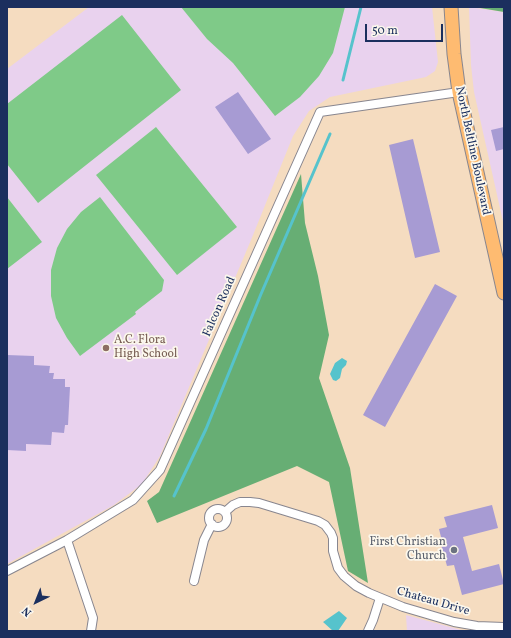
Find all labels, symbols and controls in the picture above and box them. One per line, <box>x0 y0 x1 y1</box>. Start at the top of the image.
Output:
scale bar <box>367 16 445 42</box>
text: 50 m <box>372 23 398 39</box>
street label: North Beltline Boulevard <box>451 85 493 217</box>
street label: Falcon Road <box>200 275 240 339</box>
place label: A.C. Flora High School <box>114 334 177 362</box>
marker: A.C. Flora High School <box>101 343 111 353</box>
place label: First Christian Church <box>370 536 446 564</box>
marker: First Christian Church <box>449 545 459 555</box>
north arrow <box>16 582 56 622</box>
street label: Chateau Drive <box>395 585 471 619</box>
text: N <box>19 603 36 619</box>

